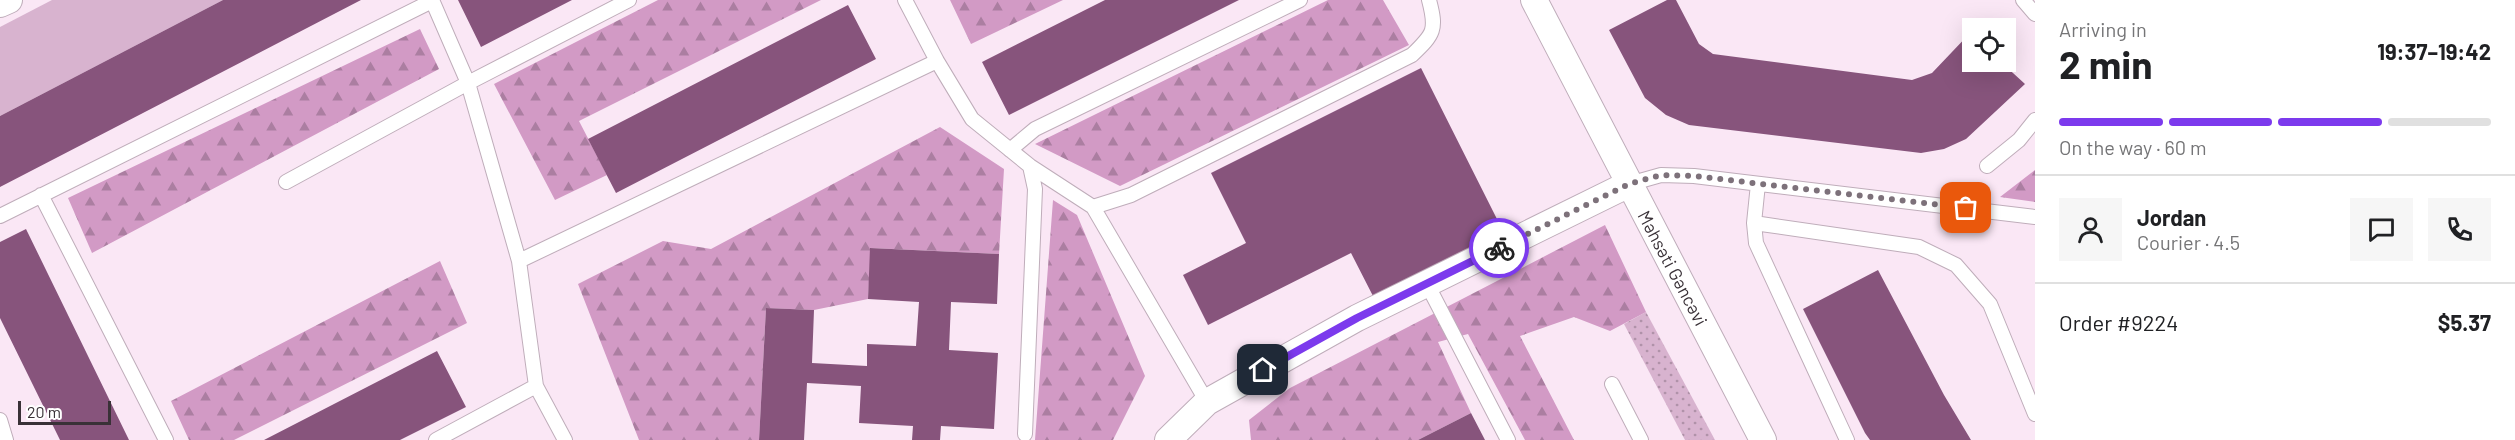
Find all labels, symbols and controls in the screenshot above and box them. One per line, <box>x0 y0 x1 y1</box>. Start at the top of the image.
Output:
text: Arriving in <box>2059 17 2147 41</box>
map controls <box>1962 18 2016 72</box>
button: locate <box>1962 18 2016 72</box>
text: 19:37–19:42 <box>2377 38 2491 64</box>
text: 2 min <box>2059 40 2152 87</box>
text: On the way · 60 m <box>2059 135 2207 159</box>
pin <box>1940 182 1991 233</box>
icon: bag <box>1949 191 1982 224</box>
button: person <box>2059 198 2122 261</box>
button: chat <box>2350 198 2413 261</box>
button: phone <box>2428 198 2491 261</box>
text: Jordan <box>2137 204 2206 230</box>
street label: Məhsəti Gəncəvi <box>1633 207 1713 329</box>
courier <box>1469 218 1529 278</box>
text: Courier · 4.5 <box>2137 230 2240 254</box>
icon: bike <box>1483 232 1516 265</box>
text: Order #9224 <box>2059 309 2178 335</box>
text: $5.37 <box>2438 309 2491 335</box>
pin <box>1237 344 1288 395</box>
icon: home <box>1246 353 1279 386</box>
scale bar <box>18 398 111 426</box>
text: 20 m <box>27 402 61 421</box>

